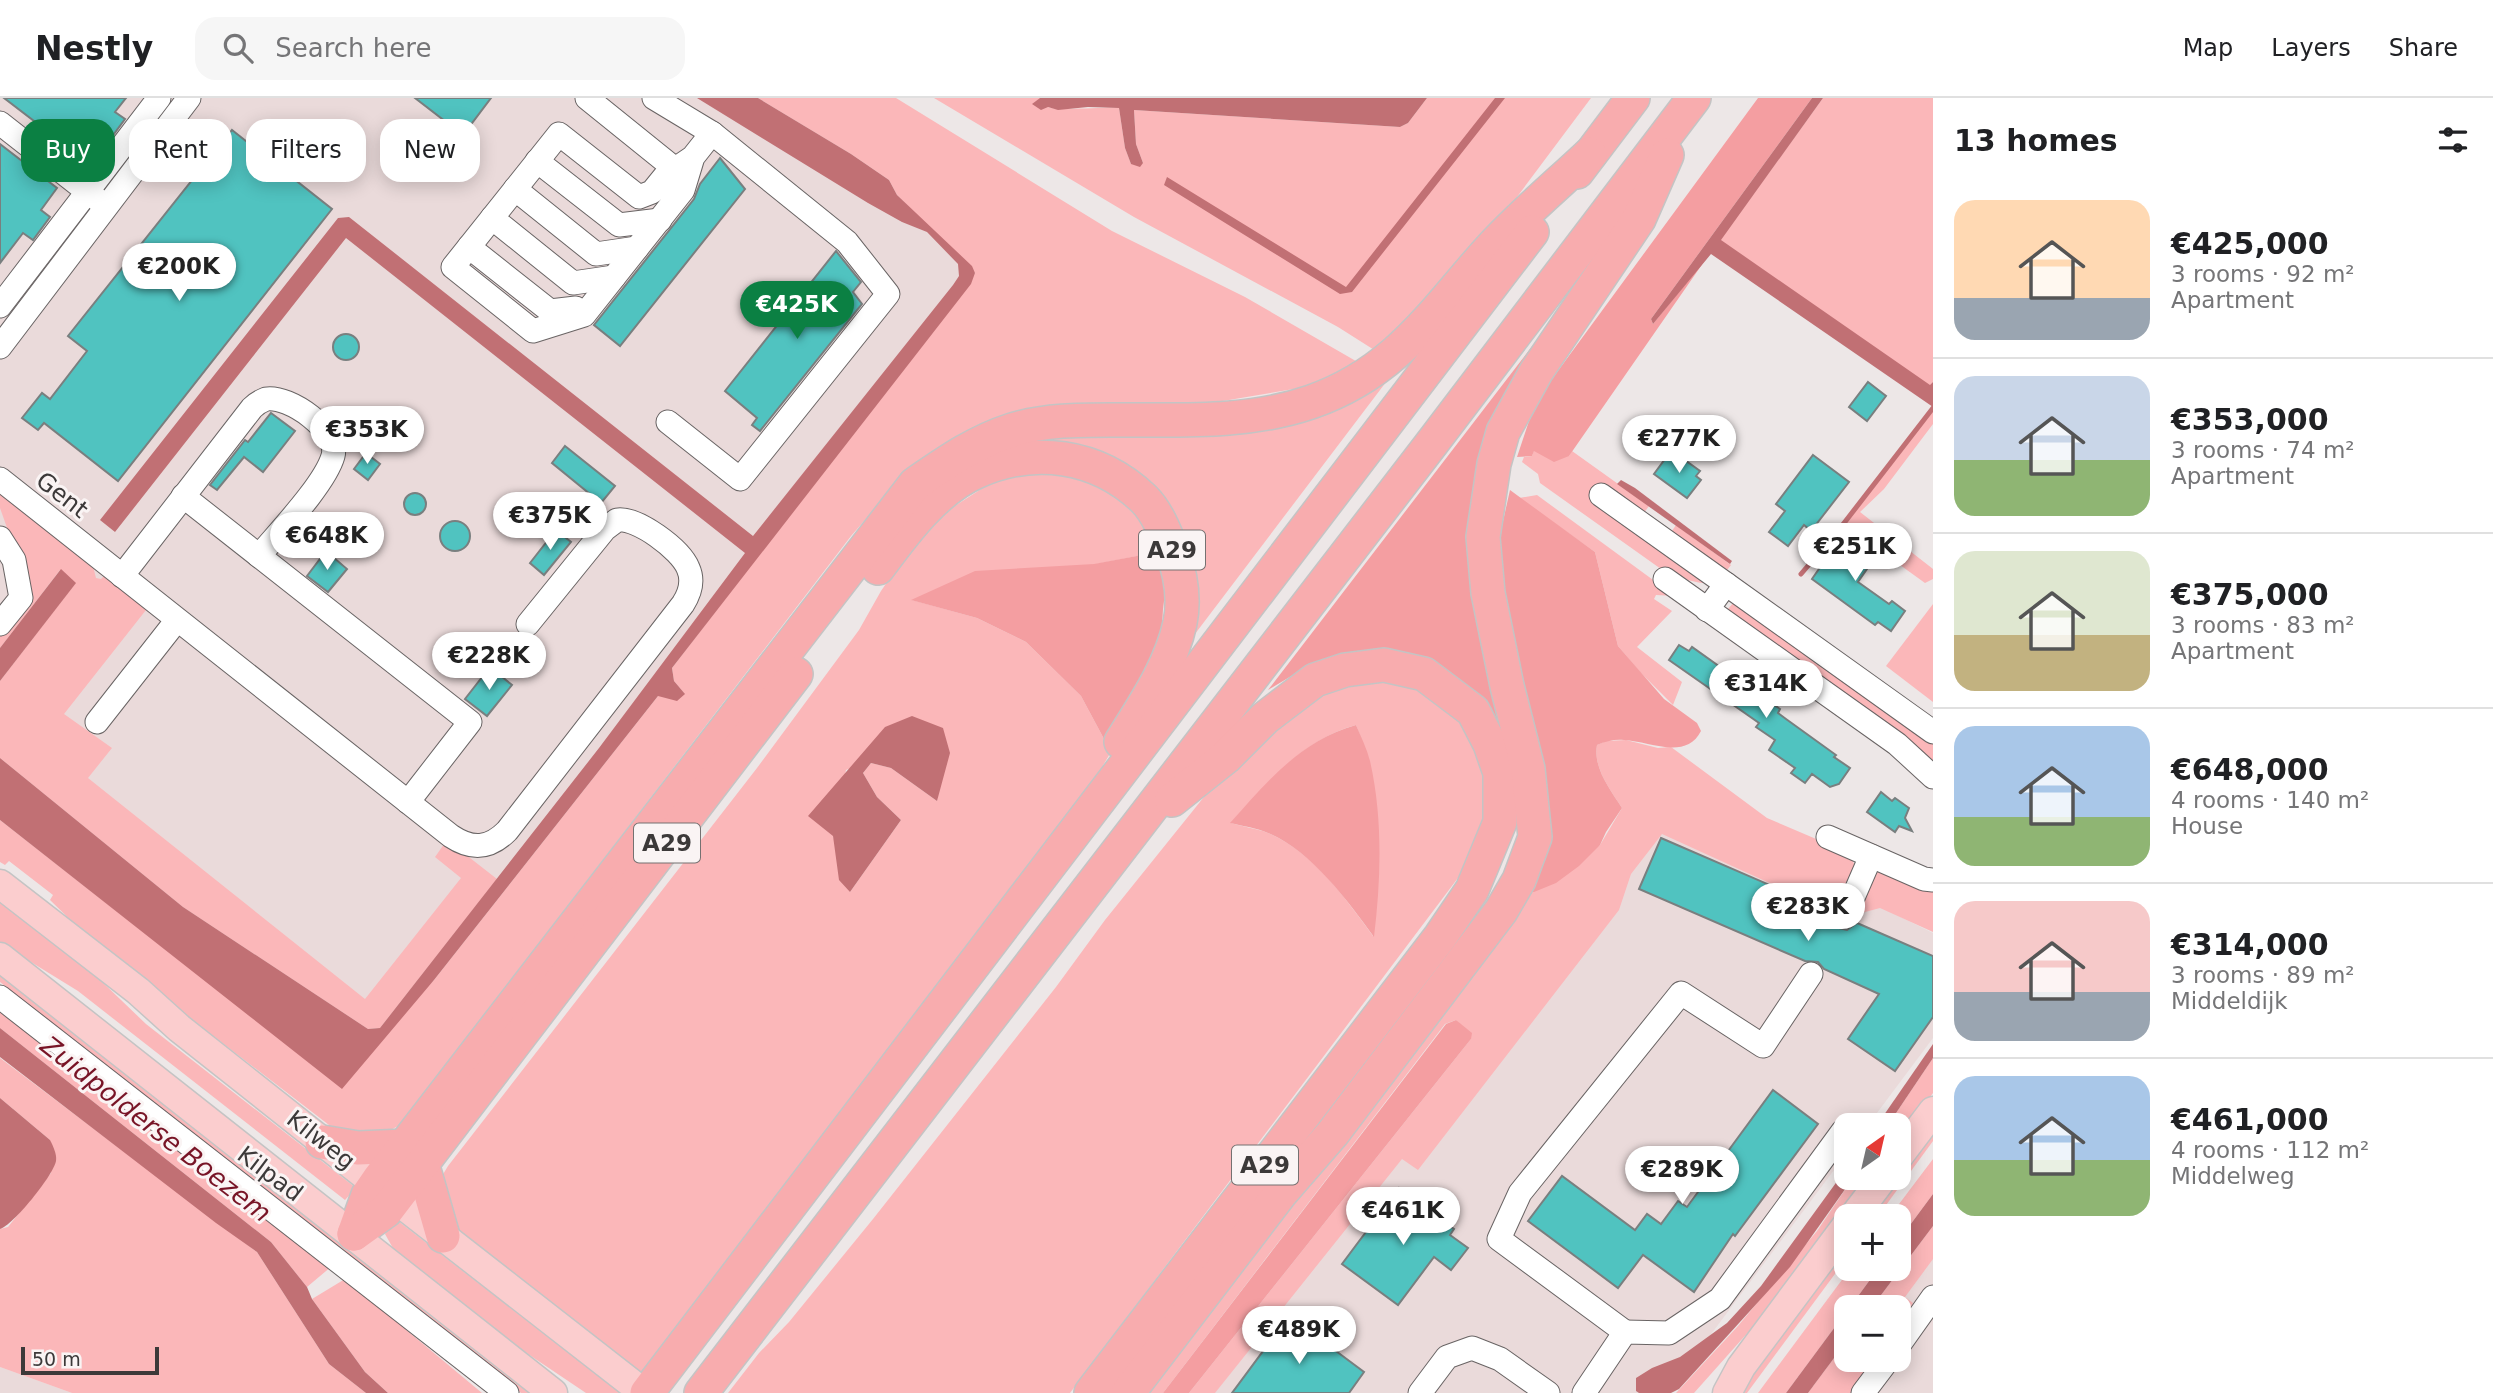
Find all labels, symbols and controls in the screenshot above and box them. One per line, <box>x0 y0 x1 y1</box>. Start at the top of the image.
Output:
search box <box>195 17 685 80</box>
text: Nestly <box>35 29 153 68</box>
icon: search <box>219 29 257 67</box>
text: Search here <box>275 33 431 63</box>
text: Map <box>2183 34 2233 62</box>
text: Layers <box>2271 34 2351 62</box>
text: Share <box>2389 34 2458 62</box>
chip: Buy <box>21 119 115 182</box>
chip: Rent <box>129 119 232 182</box>
chip: Filters <box>246 119 366 182</box>
chip: New <box>380 119 480 182</box>
icon: filters <box>2434 121 2472 159</box>
text: 13 homes <box>1954 123 2118 158</box>
text: €425,000 <box>2171 226 2329 261</box>
icon: home <box>2010 228 2094 312</box>
pin: €200K <box>130 244 228 303</box>
text: €200K <box>138 253 220 279</box>
text: 3 rooms · 92 m² <box>2171 261 2355 287</box>
pin: €425K <box>748 282 846 341</box>
text: Apartment <box>2171 287 2294 313</box>
text: €425K <box>756 291 838 317</box>
text: €353,000 <box>2171 402 2329 437</box>
icon: home <box>2010 404 2094 488</box>
pin: €353K <box>318 406 416 466</box>
text: €353K <box>326 416 408 442</box>
pin: €277K <box>1630 416 1728 475</box>
text: €277K <box>1638 425 1720 451</box>
text: 3 rooms · 74 m² <box>2171 437 2355 463</box>
text: Apartment <box>2171 463 2294 489</box>
street label: Gent <box>31 466 93 524</box>
pin: €375K <box>501 492 599 552</box>
text: €375K <box>509 502 591 528</box>
pin: €648K <box>278 512 376 572</box>
text: €648K <box>286 522 368 548</box>
pin: €251K <box>1806 524 1904 583</box>
road number: A29 <box>1139 530 1205 570</box>
text: €251K <box>1814 533 1896 559</box>
text: €375,000 <box>2171 577 2329 612</box>
icon: home <box>2010 579 2094 663</box>
text: 3 rooms · 83 m² <box>2171 612 2355 638</box>
pin: €228K <box>440 632 538 692</box>
text: Apartment <box>2171 638 2294 664</box>
text: €228K <box>448 642 530 668</box>
pin: €314K <box>1717 660 1815 720</box>
text: €314K <box>1725 670 1807 696</box>
text: €648,000 <box>2171 752 2329 787</box>
icon: home <box>2010 754 2094 838</box>
text: 4 rooms · 140 m² <box>2171 787 2369 813</box>
text: House <box>2171 813 2243 839</box>
road number: A29 <box>634 824 700 862</box>
pin: €283K <box>1759 884 1857 943</box>
text: €283K <box>1767 893 1849 919</box>
text: €314,000 <box>2171 927 2329 962</box>
icon: home <box>2010 929 2094 1013</box>
text: 3 rooms · 89 m² <box>2171 962 2355 988</box>
text: Middeldijk <box>2171 988 2288 1014</box>
water label: Zuidpolderse Boezem <box>34 1029 277 1228</box>
text: €461,000 <box>2171 1102 2329 1137</box>
icon: home <box>2010 1104 2094 1188</box>
street label: Kilweg <box>281 1105 361 1175</box>
north arrow <box>1834 1113 1911 1190</box>
map controls <box>1834 1113 1911 1372</box>
text: 4 rooms · 112 m² <box>2171 1137 2369 1163</box>
street label: Kilpad <box>232 1140 308 1208</box>
road number: A29 <box>1232 1146 1298 1184</box>
pin: €289K <box>1633 1146 1731 1206</box>
text: €289K <box>1641 1156 1723 1182</box>
text: Middelweg <box>2171 1163 2295 1189</box>
pin: €461K <box>1354 1188 1452 1247</box>
text: €461K <box>1362 1197 1444 1223</box>
button: + <box>1834 1204 1911 1281</box>
button: − <box>1834 1295 1911 1372</box>
pin: €489K <box>1250 1306 1348 1366</box>
text: €489K <box>1258 1316 1340 1342</box>
scale bar <box>21 1344 159 1376</box>
text: 50 m <box>32 1348 81 1370</box>

